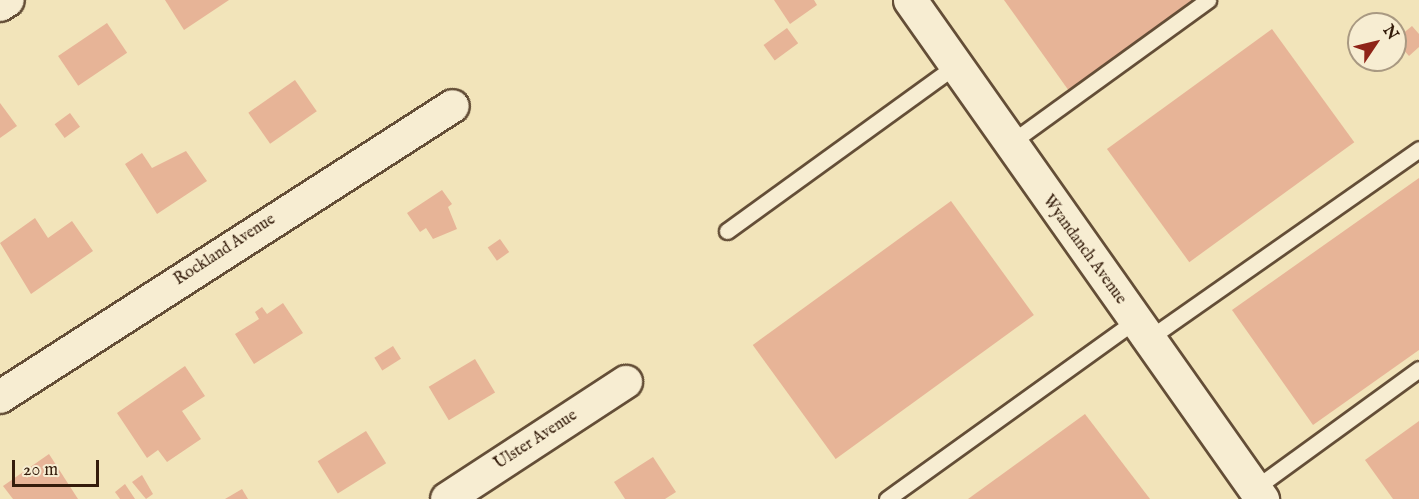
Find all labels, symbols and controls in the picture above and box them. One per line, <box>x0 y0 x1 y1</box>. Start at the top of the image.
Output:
north arrow <box>1347 12 1407 72</box>
text: N <box>1378 21 1402 44</box>
street label: Wyandanch Avenue <box>1038 192 1130 308</box>
street label: Rockland Avenue <box>171 210 279 290</box>
street label: Ulster Avenue <box>491 406 581 474</box>
scale bar <box>15 448 102 486</box>
text: 20 m <box>23 459 58 482</box>

